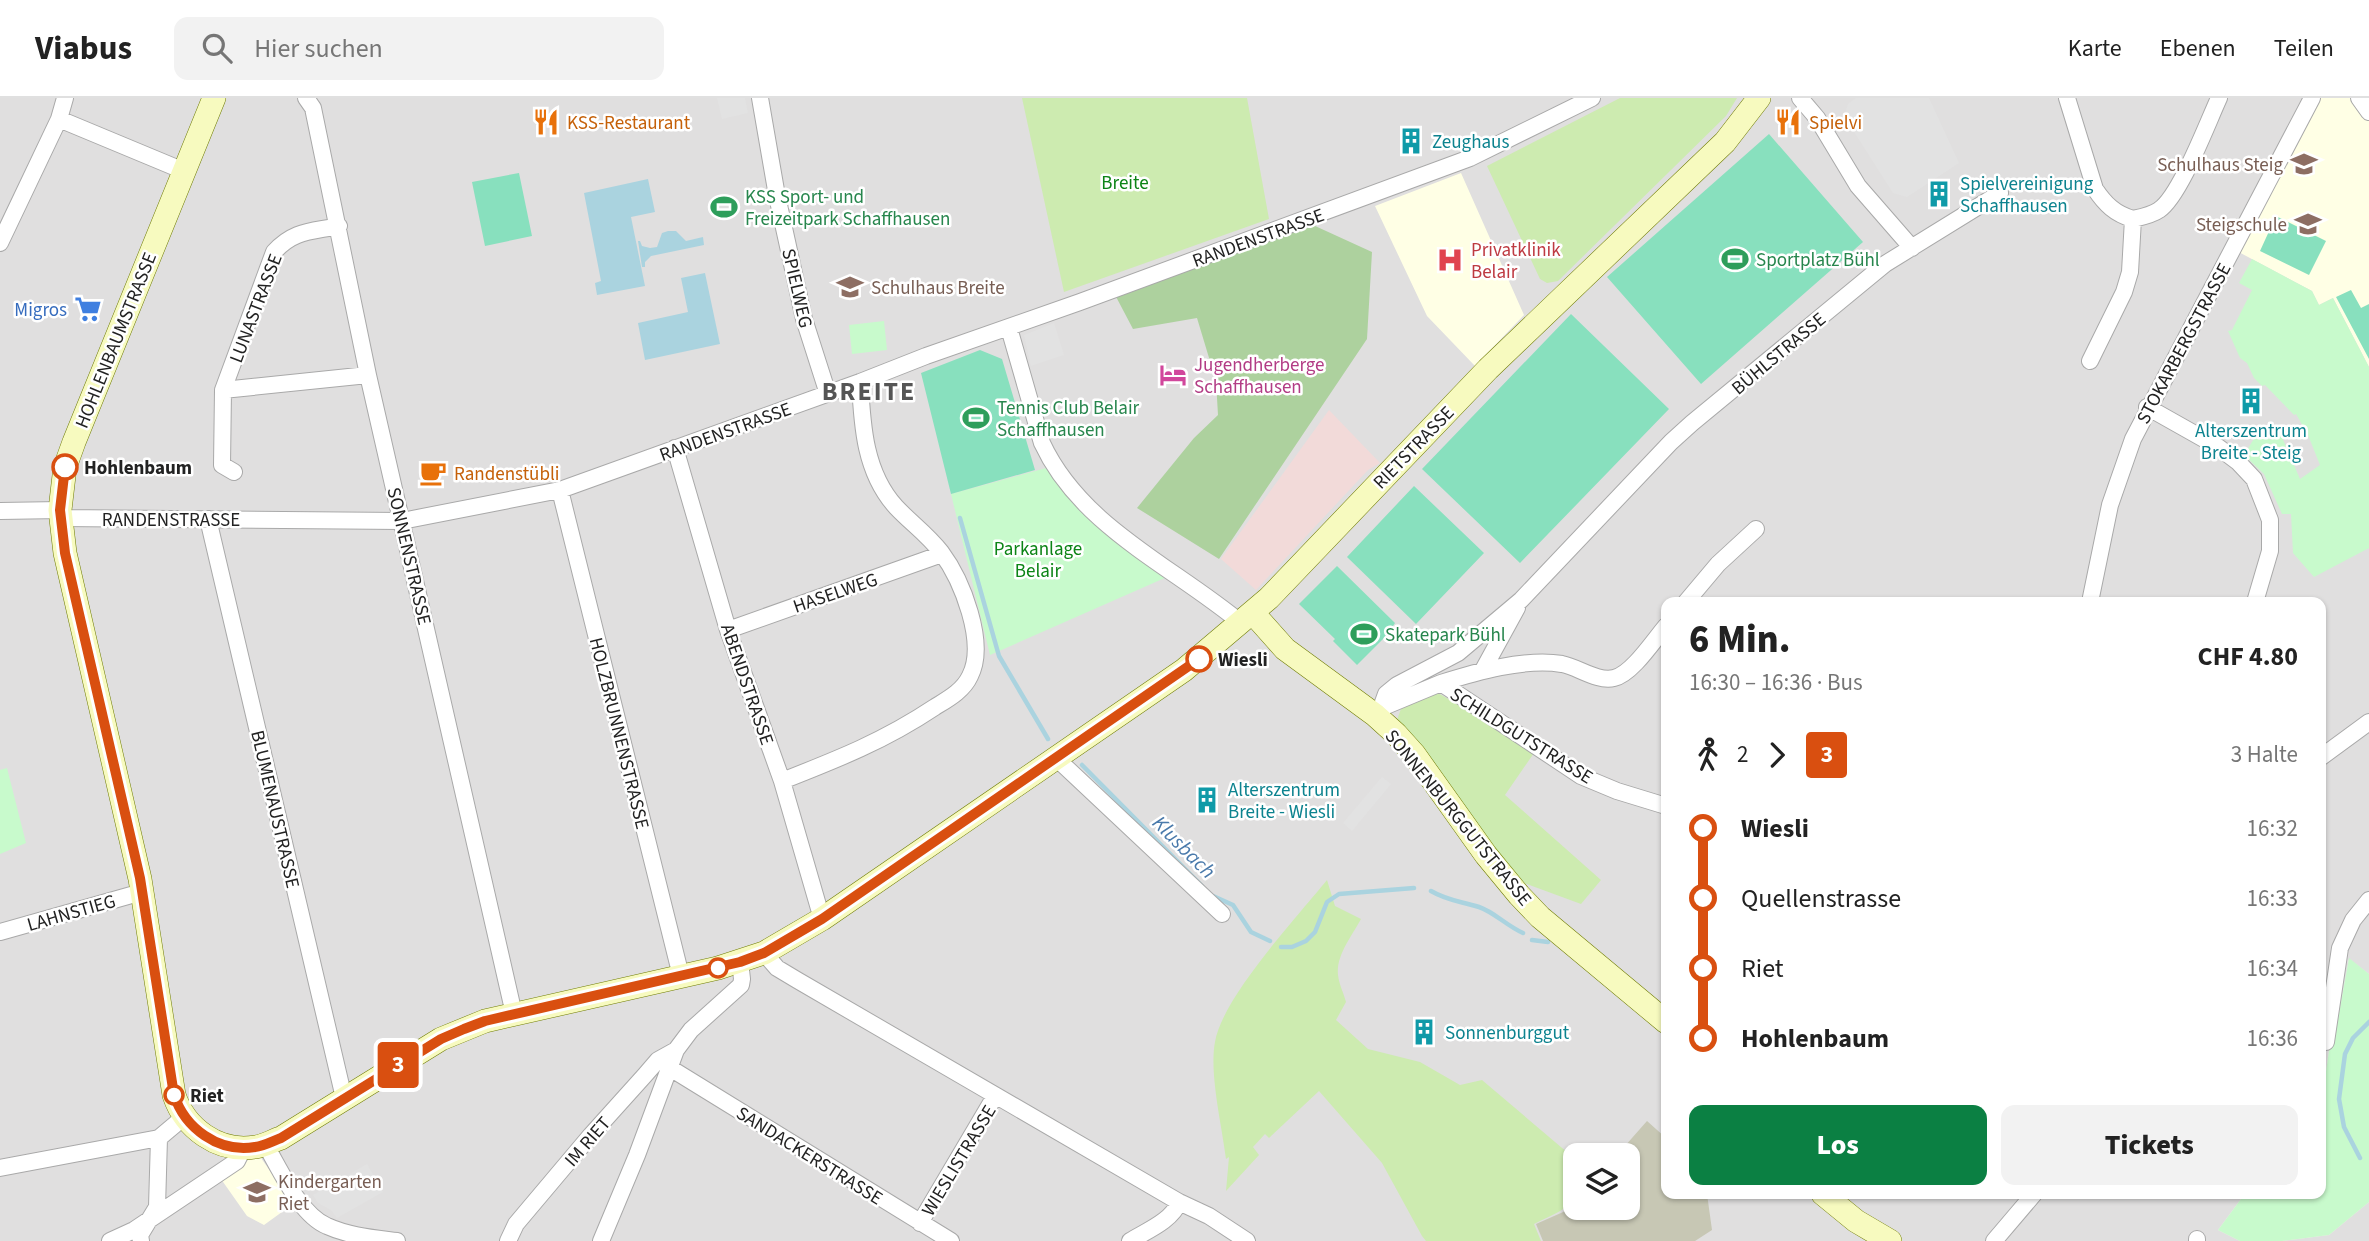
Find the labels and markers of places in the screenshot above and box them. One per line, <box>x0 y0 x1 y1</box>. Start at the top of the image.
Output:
restaurant icon: KSS-Restaurant <box>531 107 561 137</box>
restaurant icon: Spielvi <box>1773 107 1803 137</box>
place label: KSS-Restaurant <box>567 110 691 137</box>
place label: Spielvi <box>1809 110 1862 137</box>
building icon: Zeughaus <box>1396 126 1426 156</box>
place label: Zeughaus <box>1432 129 1509 156</box>
school or university icon: Schulhaus Steig <box>2289 149 2319 179</box>
place label: Schulhaus Steig <box>2157 152 2283 179</box>
place label: Spielvereinigung Schaffhausen <box>1960 171 2094 220</box>
building icon: Spielvereinigung Schaffhausen <box>1924 179 1954 209</box>
place label: KSS Sport- und Freizeitpark Schaffhausen <box>745 184 950 233</box>
sports icon: KSS Sport- und Freizeitpark Schaffhausen <box>709 192 739 222</box>
school or university icon: Steigschule <box>2293 209 2323 239</box>
place label: Steigschule <box>2196 212 2287 239</box>
place label: Privatklinik Belair <box>1471 237 1561 286</box>
sports icon: Sportplatz Bühl <box>1720 244 1750 274</box>
hospital icon: Privatklinik Belair <box>1435 245 1465 275</box>
place label: Sportplatz Bühl <box>1756 247 1880 274</box>
school or university icon: Schulhaus Breite <box>835 272 865 302</box>
place label: Schulhaus Breite <box>871 275 1005 302</box>
supermarket icon: Migros <box>73 294 103 324</box>
place label: Migros <box>14 297 67 324</box>
place label: Jugendherberge Schaffhausen <box>1194 352 1325 401</box>
hotel icon: Jugendherberge Schaffhausen <box>1158 360 1188 390</box>
building icon: Alterszentrum Breite - Steig <box>2236 386 2266 416</box>
place label: Tennis Club Belair Schaffhausen <box>997 395 1140 444</box>
sports icon: Tennis Club Belair Schaffhausen <box>961 403 991 433</box>
place label: Alterszentrum Breite - Steig <box>2195 418 2307 467</box>
marker: Hohlenbaum <box>52 454 78 480</box>
place label: Hohlenbaum <box>84 455 192 482</box>
cafe icon: Randenstübli <box>418 458 448 488</box>
place label: Randenstübli <box>454 461 559 488</box>
sports icon: Skatepark Bühl <box>1349 619 1379 649</box>
place label: Skatepark Bühl <box>1385 622 1506 649</box>
marker: Wiesli <box>1186 646 1212 672</box>
place label: Wiesli <box>1218 647 1268 674</box>
place label: Alterszentrum Breite - Wiesli <box>1228 777 1340 826</box>
building icon: Alterszentrum Breite - Wiesli <box>1192 785 1222 815</box>
unlabelled marker <box>708 958 728 978</box>
building icon: Sonnenburggut <box>1409 1017 1439 1047</box>
place label: Sonnenburggut <box>1445 1020 1570 1047</box>
place label: Riet <box>190 1083 224 1110</box>
marker: Riet <box>164 1085 184 1105</box>
place label: Kindergarten Riet <box>278 1169 382 1218</box>
school or university icon: Kindergarten Riet <box>242 1177 272 1207</box>

